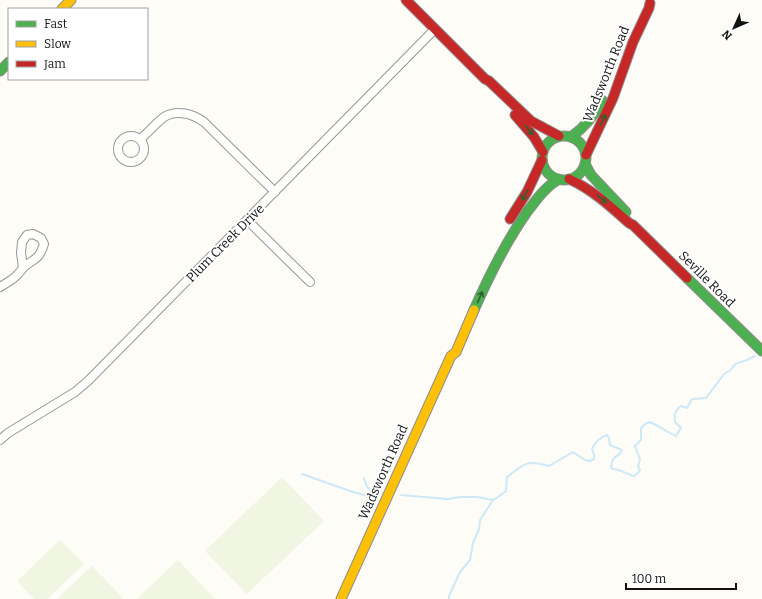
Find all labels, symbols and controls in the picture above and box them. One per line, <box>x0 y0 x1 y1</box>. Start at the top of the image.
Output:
legend <box>8 8 148 80</box>
north arrow <box>714 8 754 48</box>
text: Fast <box>44 17 68 31</box>
street label: Wadsworth Road <box>580 24 632 124</box>
text: N <box>719 27 735 42</box>
text: Slow <box>44 37 71 51</box>
text: Jam <box>43 57 66 71</box>
one-way arrow <box>599 114 607 126</box>
one-way arrow <box>524 125 533 135</box>
one-way arrow <box>521 189 529 200</box>
one-way arrow <box>597 195 607 204</box>
street label: Plum Creek Drive <box>183 201 267 285</box>
street label: Seville Road <box>676 248 738 310</box>
one-way arrow <box>476 291 484 303</box>
street label: Wadsworth Road <box>355 422 411 522</box>
scale bar <box>626 565 736 591</box>
text: 100 m <box>632 572 667 586</box>

